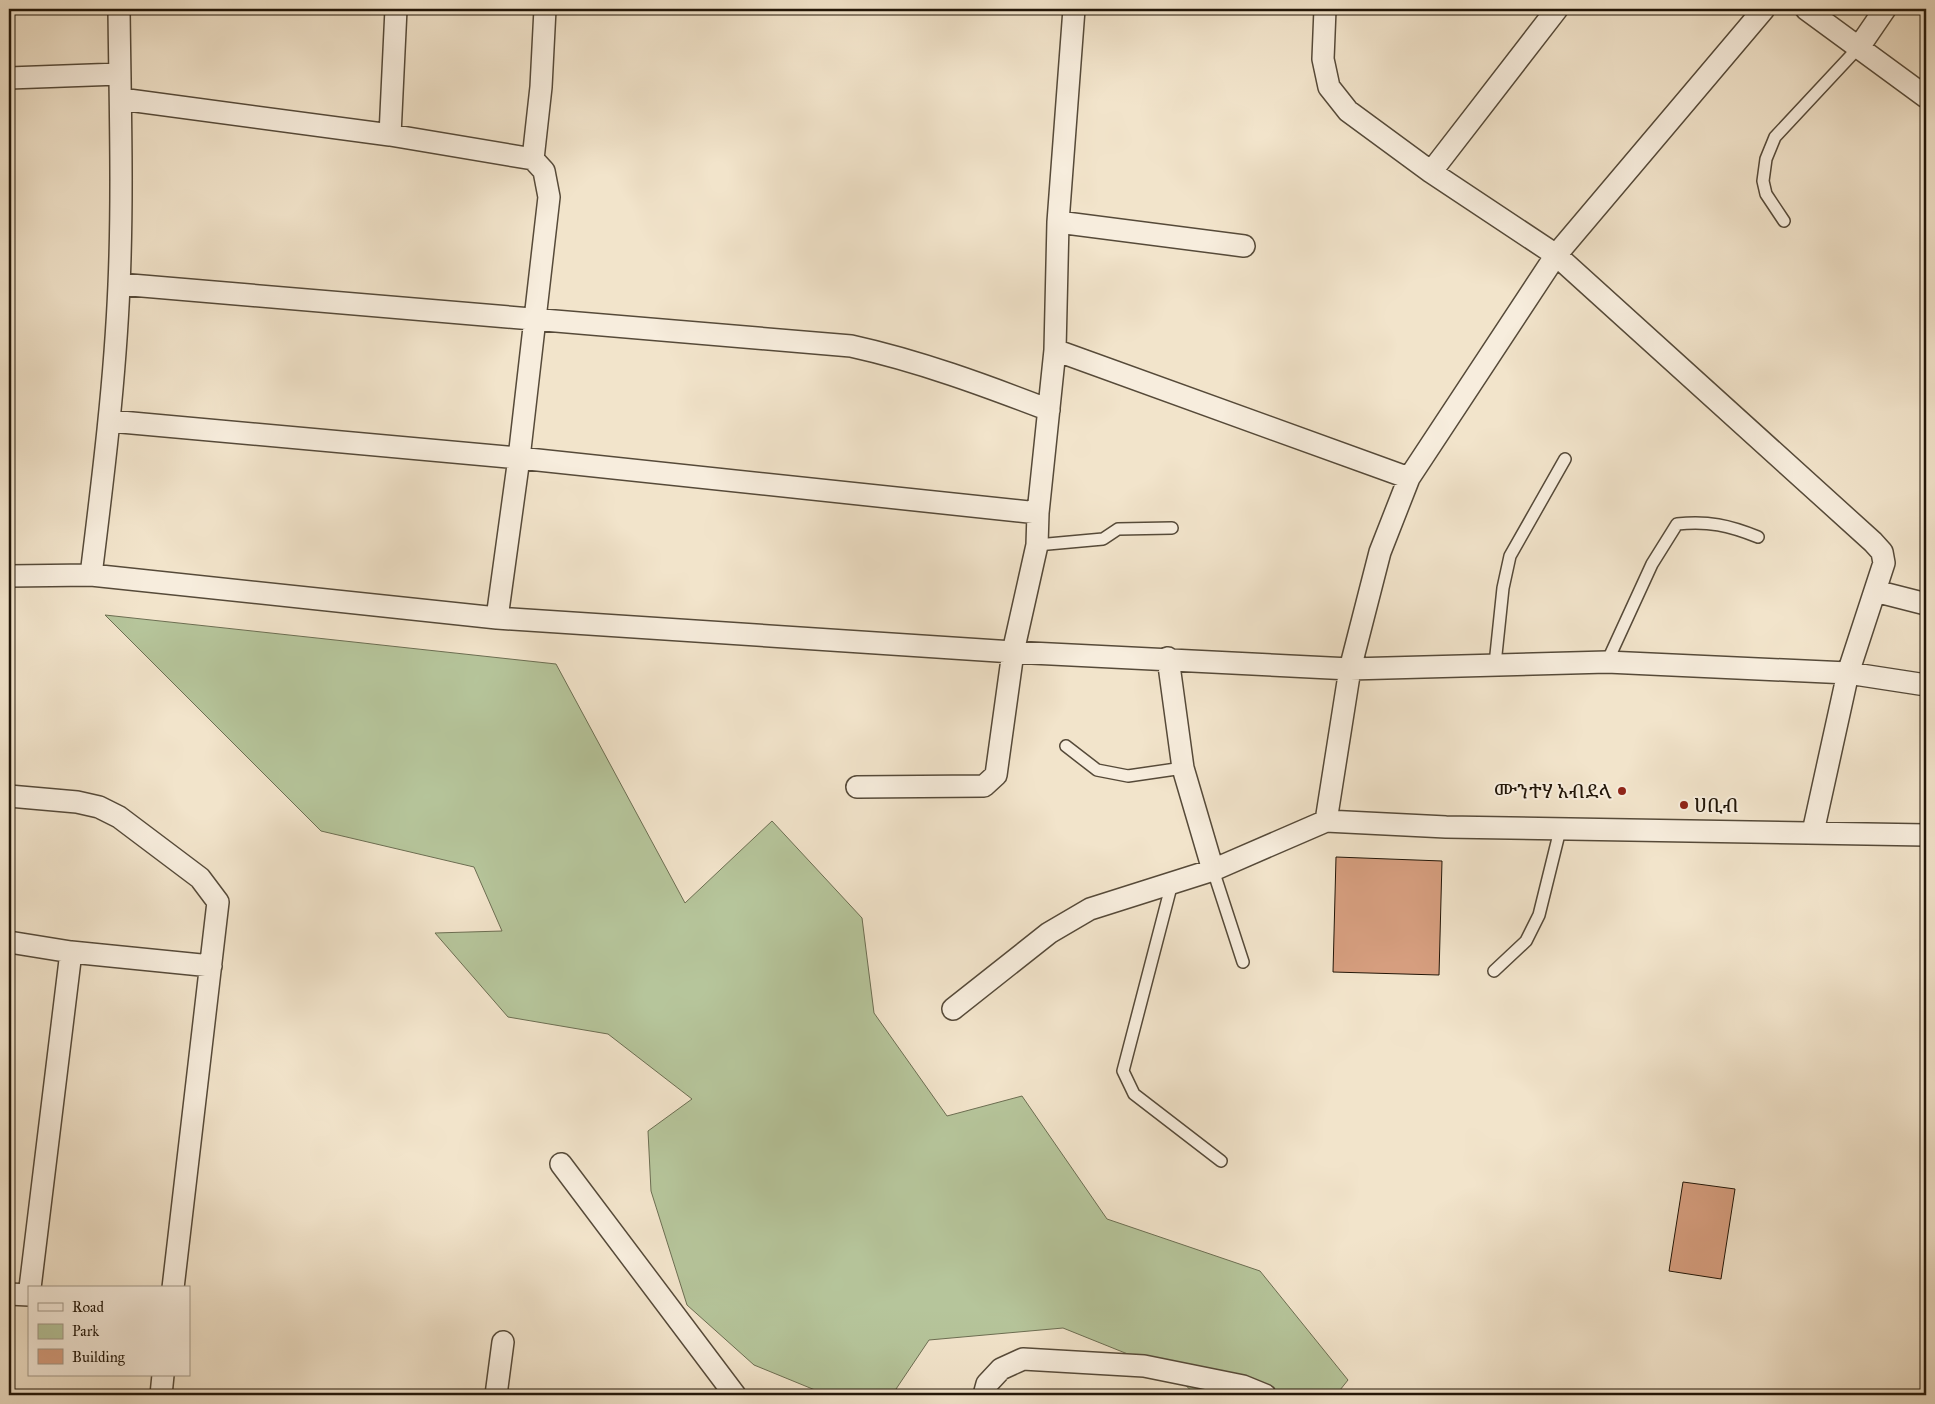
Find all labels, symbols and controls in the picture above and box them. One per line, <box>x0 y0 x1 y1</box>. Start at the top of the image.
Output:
place label: ሙንተሃ አብደላ <box>1494 779 1612 803</box>
marker: ሙንተሃ አብደላ <box>1616 785 1628 797</box>
place label: ሀቢብ <box>1694 793 1738 817</box>
marker: ሀቢብ <box>1678 799 1690 811</box>
legend <box>28 1286 190 1376</box>
text: Road <box>72 1298 104 1316</box>
text: Park <box>72 1322 99 1340</box>
text: Building <box>72 1348 126 1366</box>

